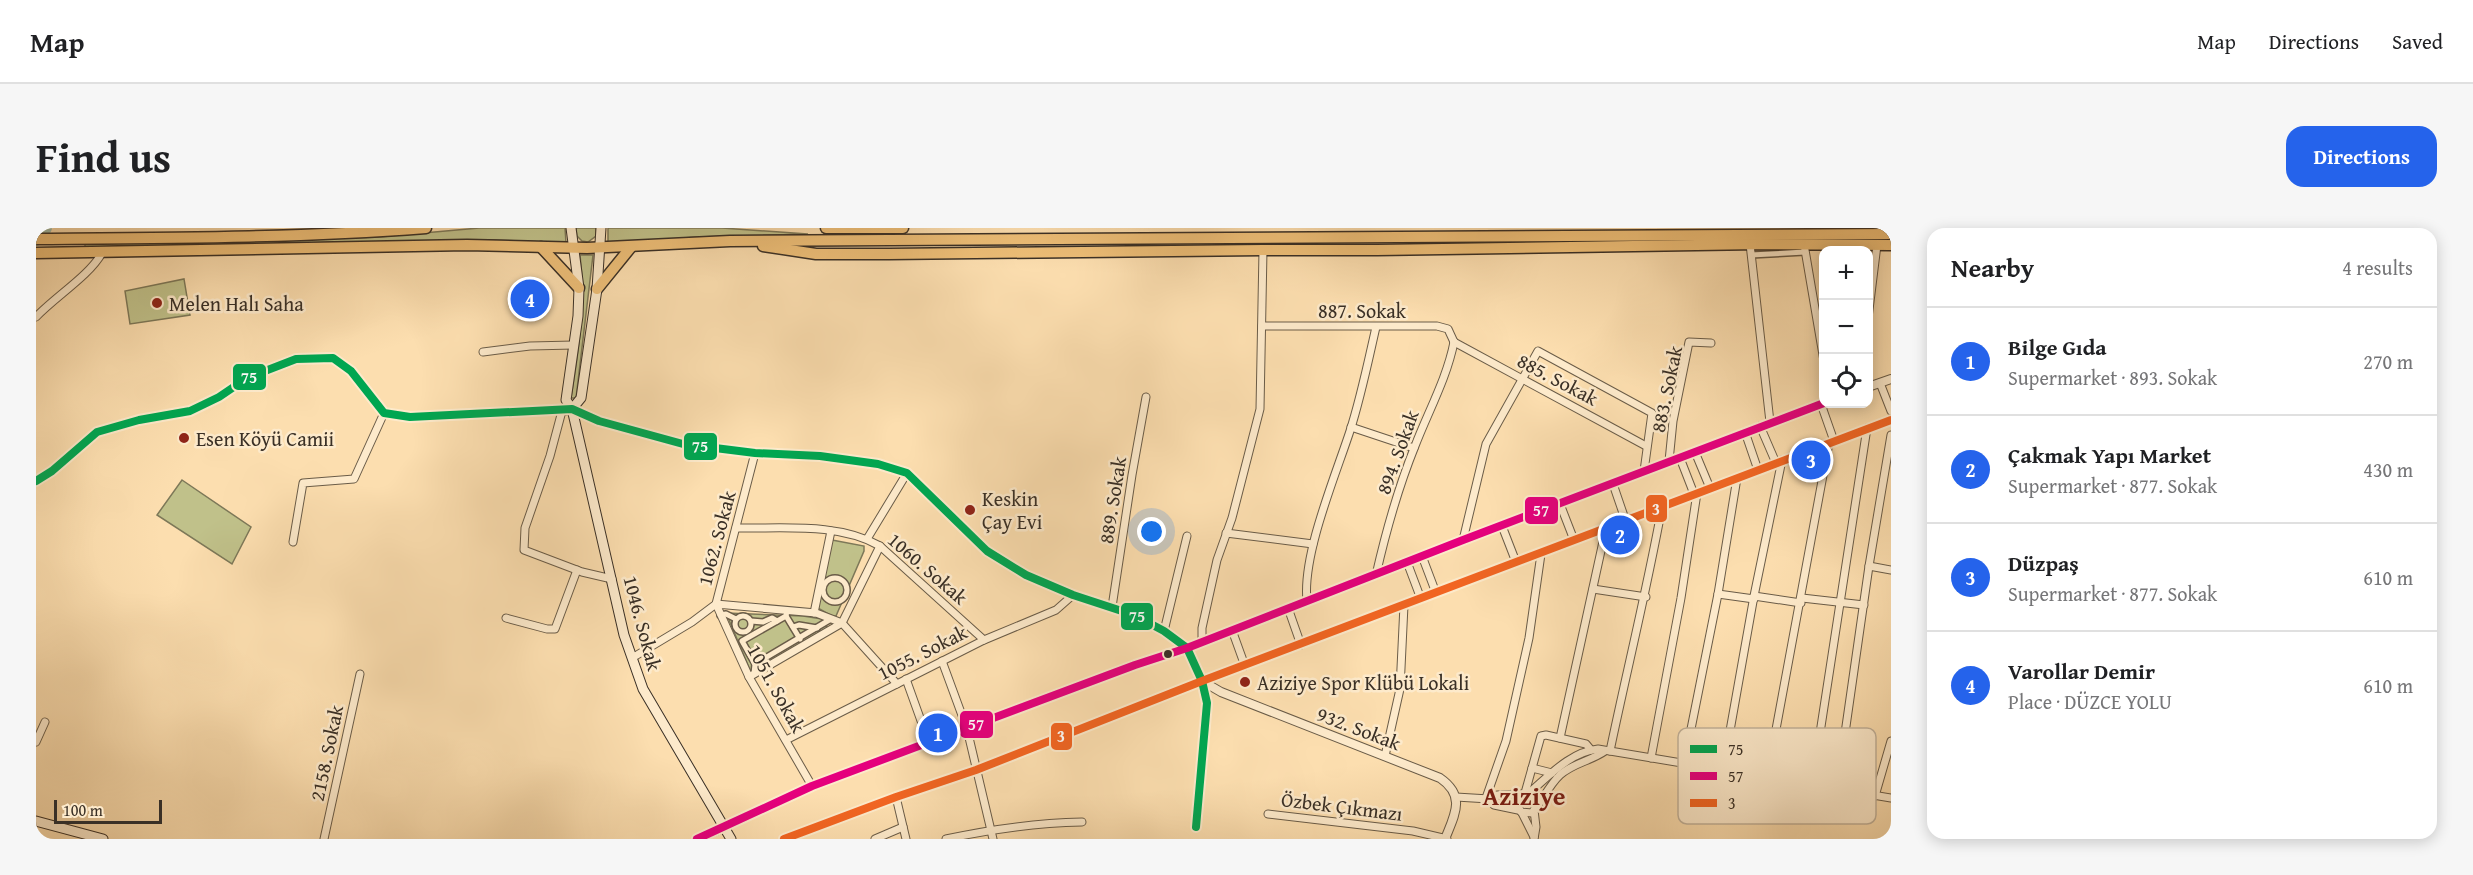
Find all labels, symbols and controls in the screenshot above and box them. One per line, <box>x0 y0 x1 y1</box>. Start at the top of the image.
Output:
text: Map <box>30 21 84 62</box>
text: Map <box>2197 26 2236 57</box>
text: Directions <box>2269 26 2359 57</box>
text: Saved <box>2392 26 2443 57</box>
text: Find us <box>36 126 171 187</box>
button: Directions <box>2286 126 2437 187</box>
map controls <box>1819 246 1873 408</box>
button: + <box>1819 246 1873 300</box>
text: Nearby <box>1951 248 2034 287</box>
text: 4 results <box>2342 253 2413 282</box>
pin: 4 <box>510 276 550 322</box>
place label: Melen Halı Saha <box>169 289 304 318</box>
marker: Melen Halı Saha <box>150 296 164 310</box>
street label: 887. Sokak <box>1318 296 1407 325</box>
button: − <box>1819 300 1873 354</box>
text: Bilge Gıda <box>2008 331 2107 363</box>
street label: 883. Sokak <box>1643 342 1689 435</box>
street label: 885. Sokak <box>1512 346 1604 413</box>
text: 1 <box>1965 347 1976 376</box>
text: 270 m <box>2363 347 2413 376</box>
button: locate <box>1819 354 1873 408</box>
line badge: 75 <box>232 363 267 391</box>
text: Supermarket · 893. Sokak <box>2008 363 2217 392</box>
text: 75 <box>241 365 257 389</box>
street label: 894. Sokak <box>1368 405 1426 498</box>
place label: Esen Köyü Camii <box>196 424 335 453</box>
marker: Esen Köyü Camii <box>177 431 191 445</box>
line badge: 75 <box>683 432 718 461</box>
text: 75 <box>692 434 708 458</box>
pin: 3 <box>1792 438 1830 482</box>
text: Çakmak Yapı Market <box>2008 439 2211 471</box>
street label: 889. Sokak <box>1091 454 1133 546</box>
text: 2 <box>1965 455 1976 484</box>
text: 430 m <box>2363 455 2413 484</box>
text: Supermarket · 877. Sokak <box>2008 471 2217 500</box>
place label: Keskin Çay Evi <box>982 484 1043 536</box>
street label: 1062. Sokak <box>689 486 743 589</box>
line badge: 3 <box>1645 494 1668 523</box>
line badge: 57 <box>1524 496 1559 525</box>
text: 3 <box>1652 497 1660 521</box>
text: 57 <box>1533 498 1549 522</box>
marker: Keskin Çay Evi <box>963 503 977 517</box>
pin: 2 <box>1600 512 1640 558</box>
your location <box>1137 517 1166 546</box>
street label: 1060. Sokak <box>882 525 975 611</box>
text: Düzpaş <box>2008 547 2079 579</box>
text: 3 <box>1965 563 1976 592</box>
text: 610 m <box>2363 563 2413 592</box>
street label: 1046. Sokak <box>616 572 670 675</box>
text: Supermarket · 877. Sokak <box>2008 579 2217 608</box>
line badge: 75 <box>1120 602 1154 631</box>
text: 75 <box>1129 604 1145 628</box>
street label: 1055. Sokak <box>872 617 973 687</box>
street label: 1051. Sokak <box>741 638 814 738</box>
unlabelled marker <box>1162 648 1174 660</box>
text: Varollar Demir <box>2008 655 2155 687</box>
place label: Aziziye Spor Klübü Lokali <box>1257 668 1470 697</box>
text: 4 <box>1965 671 1976 700</box>
text: 610 m <box>2363 671 2413 700</box>
marker: Aziziye Spor Klübü Lokali <box>1238 675 1252 689</box>
text: Place · DÜZCE YOLU <box>2008 687 2172 716</box>
street label: 932. Sokak <box>1313 699 1406 758</box>
street label: 2158. Sokak <box>302 701 350 804</box>
pin: 1 <box>918 710 958 756</box>
line badge: 57 <box>959 710 994 739</box>
text: 57 <box>968 712 984 736</box>
line badge: 3 <box>1050 722 1073 751</box>
text: 3 <box>1057 724 1065 748</box>
legend <box>1678 728 1876 824</box>
text: 75 <box>1728 737 1743 761</box>
text: 57 <box>1728 764 1744 788</box>
district label: Aziziye <box>1482 776 1566 815</box>
street label: Özbek Çıkmazı <box>1280 784 1405 828</box>
text: 3 <box>1728 791 1736 815</box>
scale bar <box>54 797 162 824</box>
text: 100 m <box>63 798 103 822</box>

